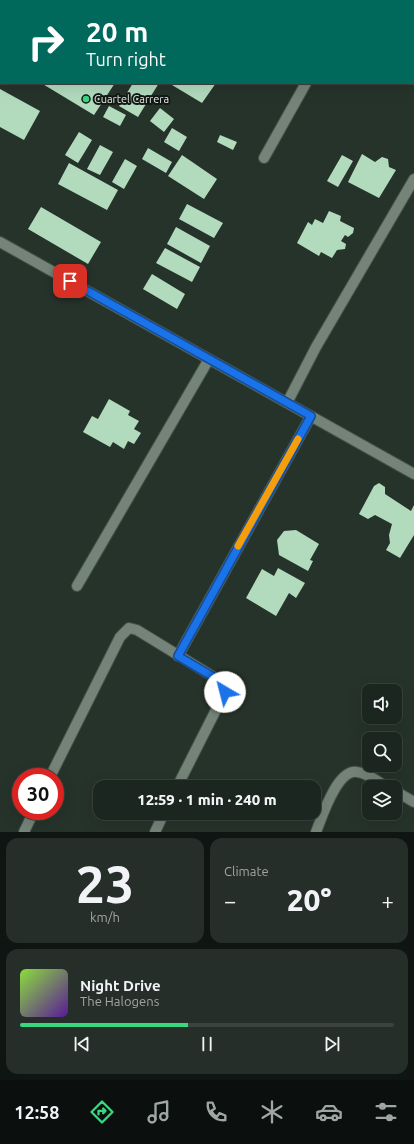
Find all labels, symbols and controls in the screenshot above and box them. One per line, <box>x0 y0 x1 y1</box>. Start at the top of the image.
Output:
icon: right <box>20 16 72 68</box>
text: 20 m <box>86 16 148 47</box>
text: Turn right <box>86 49 166 69</box>
place label: Cuartel Carrera <box>94 93 169 105</box>
marker: Cuartel Carrera <box>81 94 91 104</box>
pin <box>53 264 87 298</box>
icon: arrive <box>59 270 81 292</box>
position arrow <box>204 671 246 713</box>
map controls <box>362 684 402 820</box>
button: sound <box>362 684 402 724</box>
button: search <box>362 732 402 772</box>
speed limit sign: 30 <box>12 768 64 820</box>
button: layers <box>362 780 402 820</box>
text: 12:59 · 1 min · 240 m <box>137 791 277 808</box>
text: 23 <box>76 855 134 913</box>
text: Climate <box>224 864 269 878</box>
text: 20° <box>287 883 331 917</box>
text: − <box>224 888 236 913</box>
text: + <box>382 888 394 913</box>
text: km/h <box>90 910 120 924</box>
text: Night Drive <box>80 977 161 994</box>
text: The Halogens <box>80 994 159 1008</box>
icon: previous <box>71 1033 93 1055</box>
icon: pause <box>196 1033 218 1055</box>
icon: next <box>321 1033 343 1055</box>
icon: directions <box>88 1098 116 1126</box>
icon: music <box>145 1098 173 1126</box>
icon: phone <box>202 1098 230 1126</box>
icon: climate <box>258 1098 286 1126</box>
icon: car <box>315 1098 343 1126</box>
icon: filters <box>372 1098 400 1126</box>
text: 12:58 <box>14 1102 59 1122</box>

